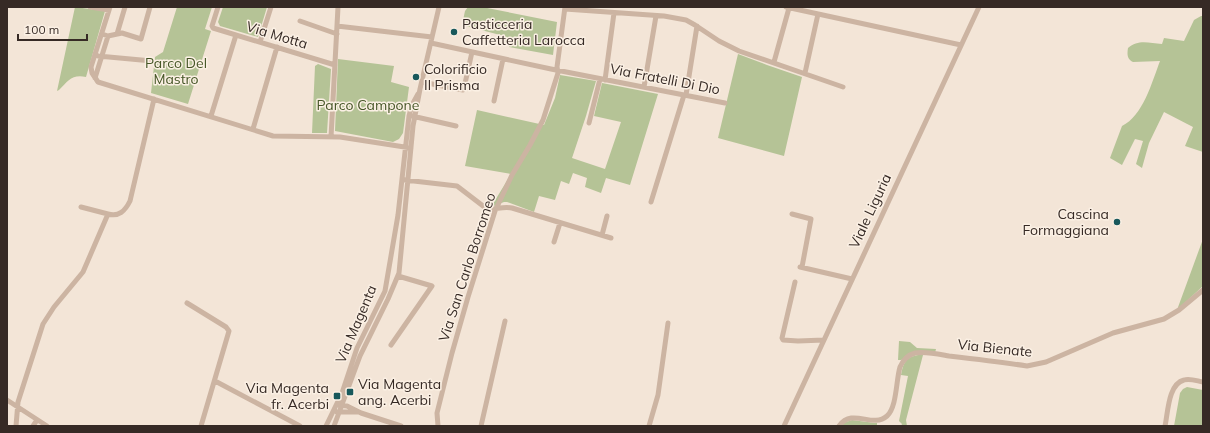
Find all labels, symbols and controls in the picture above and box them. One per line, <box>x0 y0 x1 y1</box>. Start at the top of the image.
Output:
place label: Pasticceria Caffetteria Larocca <box>462 15 585 49</box>
scale bar <box>18 16 87 42</box>
street label: Via Motta <box>244 17 310 53</box>
text: 100 m <box>24 22 59 37</box>
marker: Pasticceria Caffetteria Larocca <box>449 27 459 37</box>
park label: Parco Del Mastro <box>145 54 207 88</box>
place label: Colorificio Il Prisma <box>424 60 487 94</box>
street label: Via Fratelli Di Dio <box>608 60 722 98</box>
marker: Colorificio Il Prisma <box>411 72 421 82</box>
park label: Parco Campone <box>317 96 419 114</box>
street label: Viale Liguria <box>845 171 895 251</box>
street label: Via San Carlo Borromeo <box>434 190 500 344</box>
place label: Cascina Formaggiana <box>1022 205 1109 239</box>
marker: Cascina Formaggiana <box>1112 217 1122 227</box>
street label: Via Magenta <box>331 282 381 366</box>
street label: Via Bienate <box>957 335 1033 361</box>
place label: Via Magenta ang. Acerbi <box>358 375 441 409</box>
place label: Via Magenta fr. Acerbi <box>246 379 329 413</box>
marker: Via Magenta ang. Acerbi <box>345 387 355 397</box>
marker: Via Magenta fr. Acerbi <box>332 391 342 401</box>

